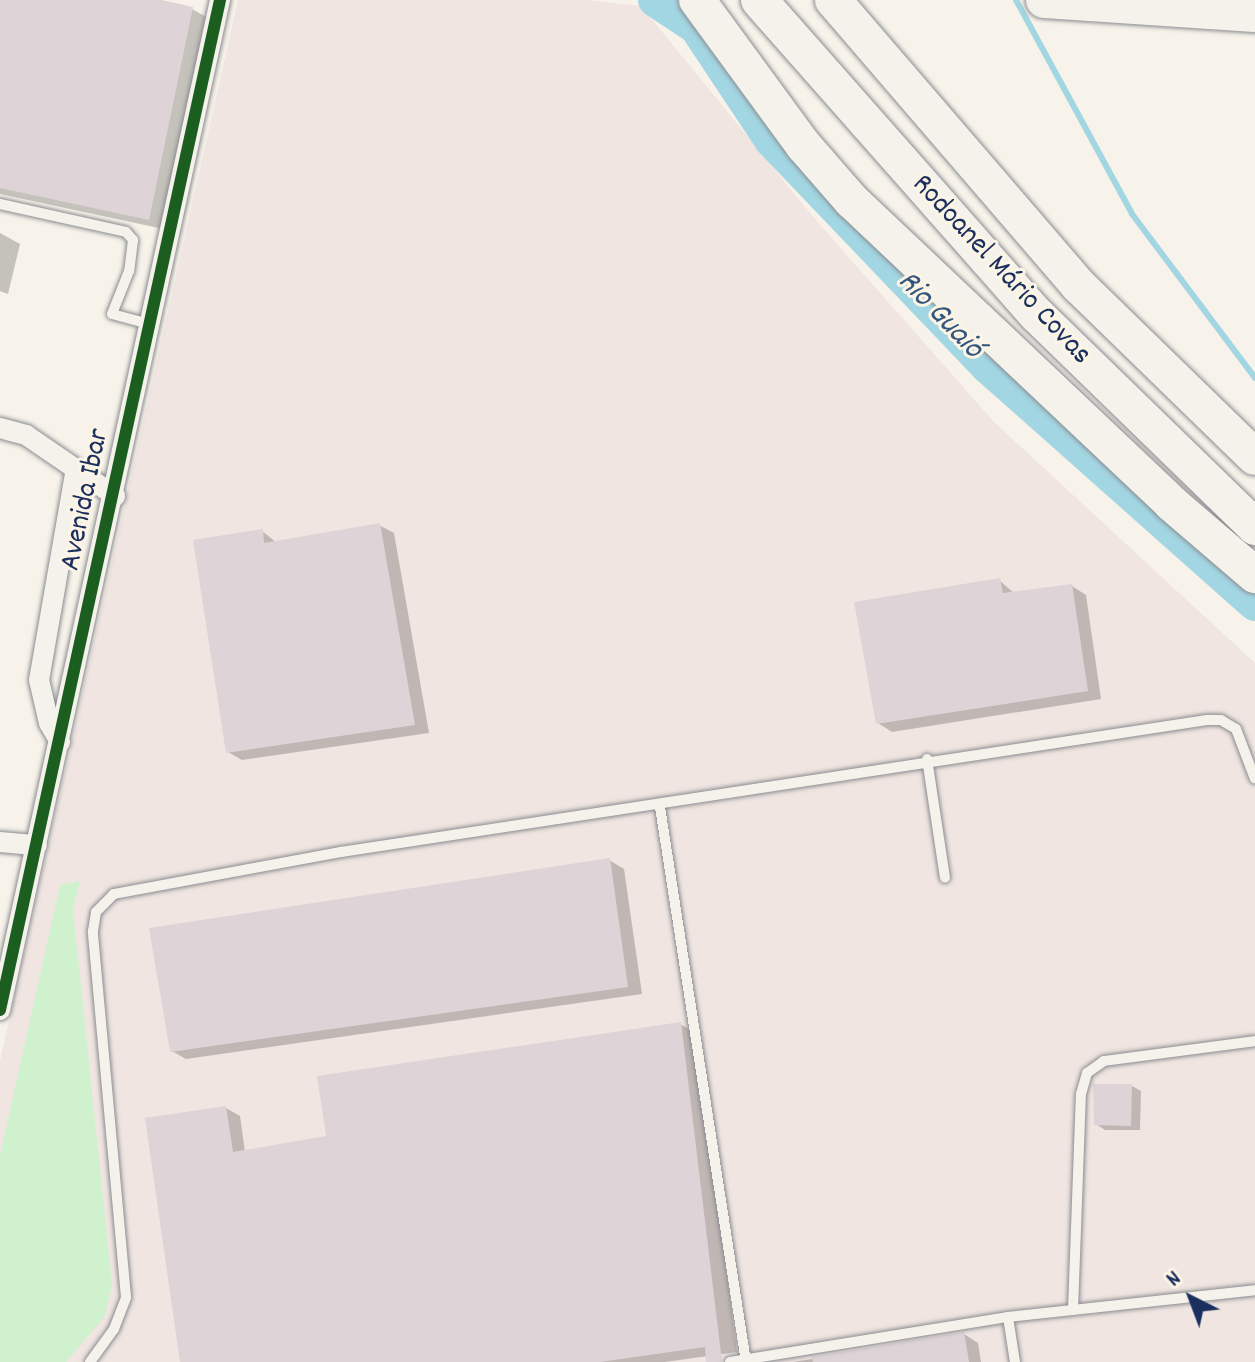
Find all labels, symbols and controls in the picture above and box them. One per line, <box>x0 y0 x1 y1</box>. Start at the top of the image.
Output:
street label: Rodoanel Mário Covas <box>903 168 1097 374</box>
water label: Rio Guaió <box>888 264 990 368</box>
street label: Avenida Ibar <box>54 426 120 574</box>
north arrow <box>1151 1258 1231 1338</box>
text: N <box>1160 1265 1189 1295</box>

